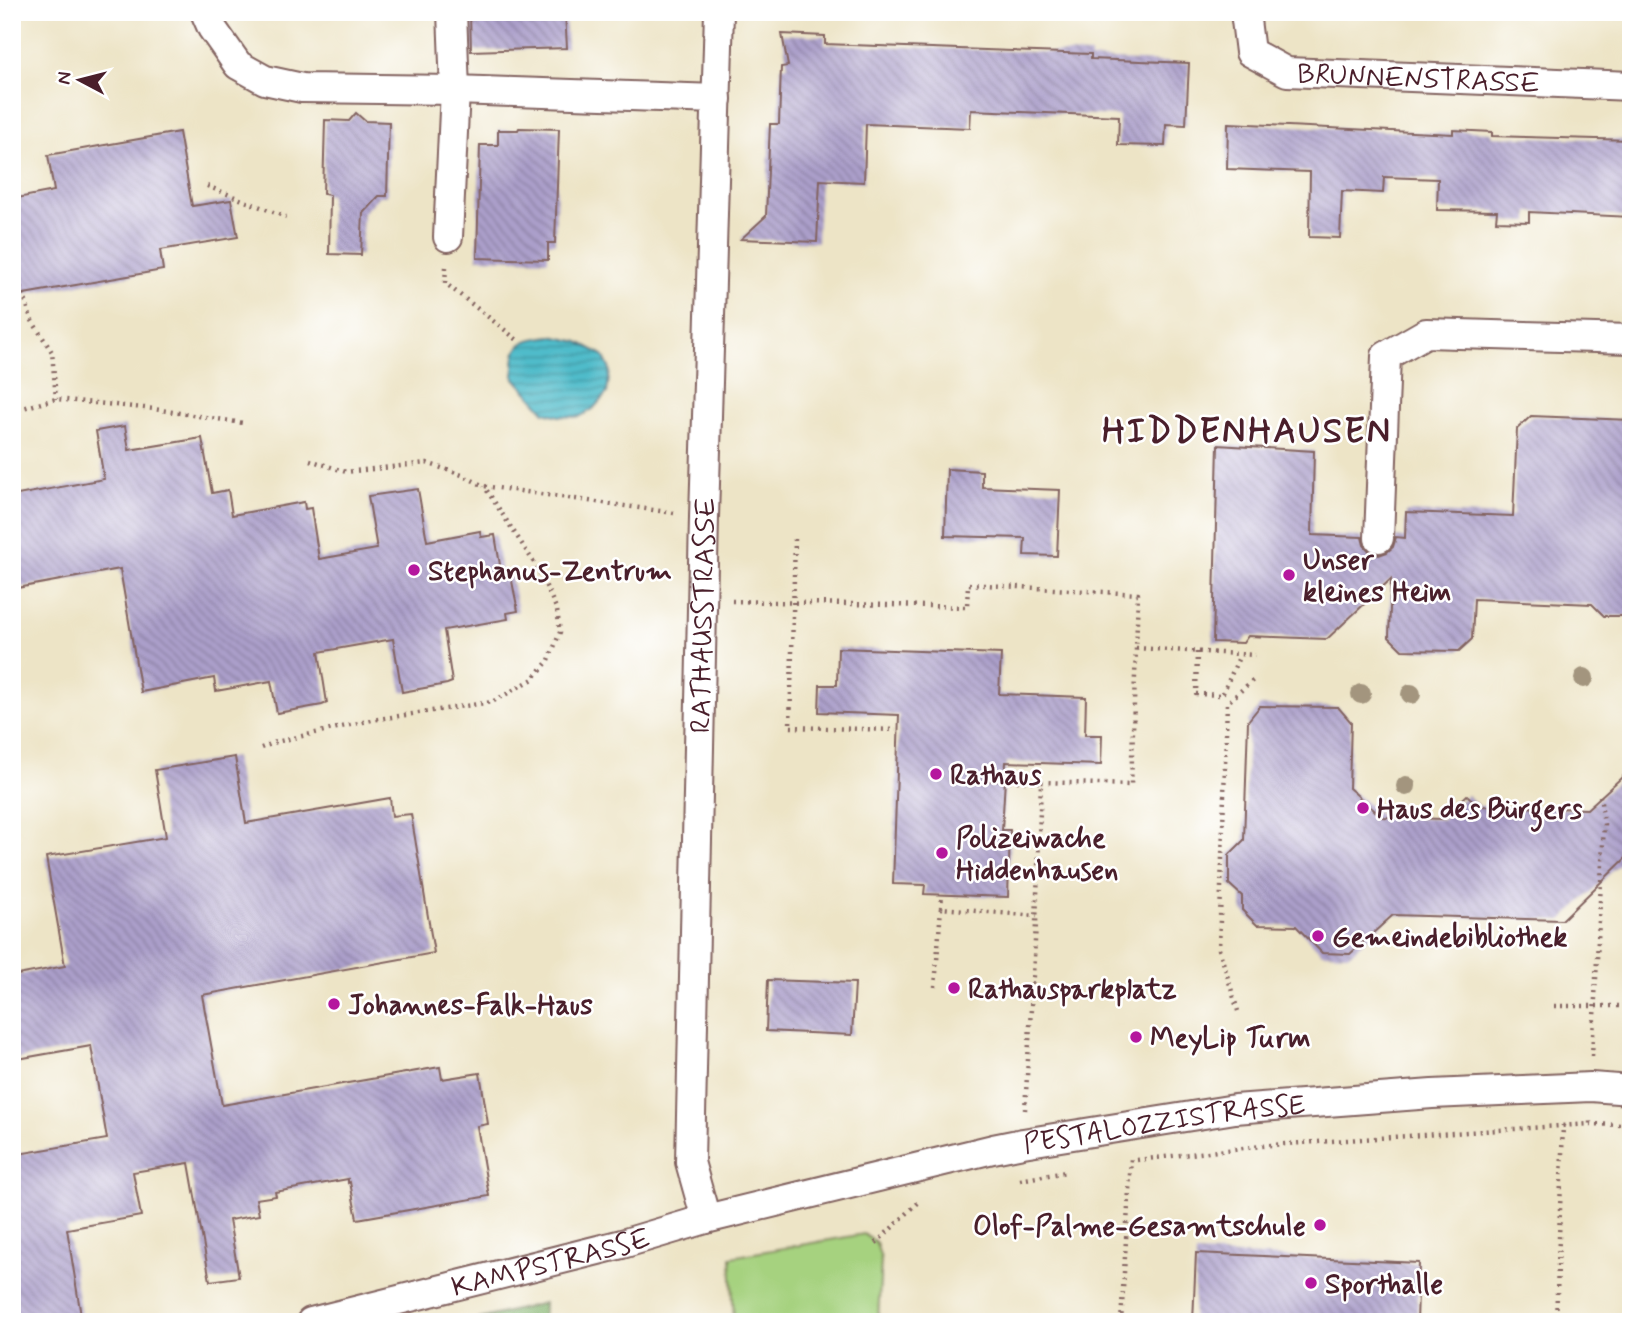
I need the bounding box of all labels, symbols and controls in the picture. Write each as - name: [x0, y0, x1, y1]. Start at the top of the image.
- north arrow: [46, 46, 116, 116]
- street label: BRUNNENSTRASSE: [1296, 56, 1540, 103]
- text: N: [51, 70, 78, 86]
- district label: HIDDENHAUSEN: [1102, 409, 1392, 455]
- street label: RATHAUSSTRASSE: [683, 497, 726, 734]
- place label: Unser kleines Heim: [1303, 543, 1451, 612]
- place label: Stephanus-Zentrum: [428, 554, 672, 591]
- marker: Stephanus-Zentrum: [406, 562, 422, 578]
- marker: Unser kleines Heim: [1281, 567, 1297, 583]
- place label: Rathaus: [950, 758, 1042, 795]
- marker: Rathaus: [928, 766, 944, 782]
- place label: Haus des Bürgers: [1377, 792, 1583, 832]
- marker: Haus des Bürgers: [1355, 800, 1371, 816]
- place label: Polizeiwache Hiddenhausen: [956, 821, 1118, 890]
- marker: Polizeiwache Hiddenhausen: [934, 845, 950, 861]
- place label: Gemeindebibliothek: [1332, 920, 1567, 957]
- marker: Gemeindebibliothek: [1310, 928, 1326, 944]
- place label: Rathausparkplatz: [968, 972, 1177, 1009]
- marker: Rathausparkplatz: [946, 980, 962, 996]
- place label: Johannes-Falk-Haus: [348, 988, 593, 1025]
- marker: Johannes-Falk-Haus: [326, 996, 342, 1012]
- place label: MeyLip Turm: [1150, 1021, 1311, 1058]
- marker: MeyLip Turm: [1128, 1029, 1144, 1045]
- street label: PESTALOZZISTRASSE: [1021, 1088, 1307, 1164]
- place label: Olof-Palme-Gesamtschule: [973, 1209, 1306, 1246]
- marker: Olof-Palme-Gesamtschule: [1312, 1217, 1328, 1233]
- street label: KAMPSTRASSE: [448, 1221, 655, 1307]
- place label: Sporthalle: [1325, 1267, 1443, 1304]
- marker: Sporthalle: [1303, 1275, 1319, 1291]

